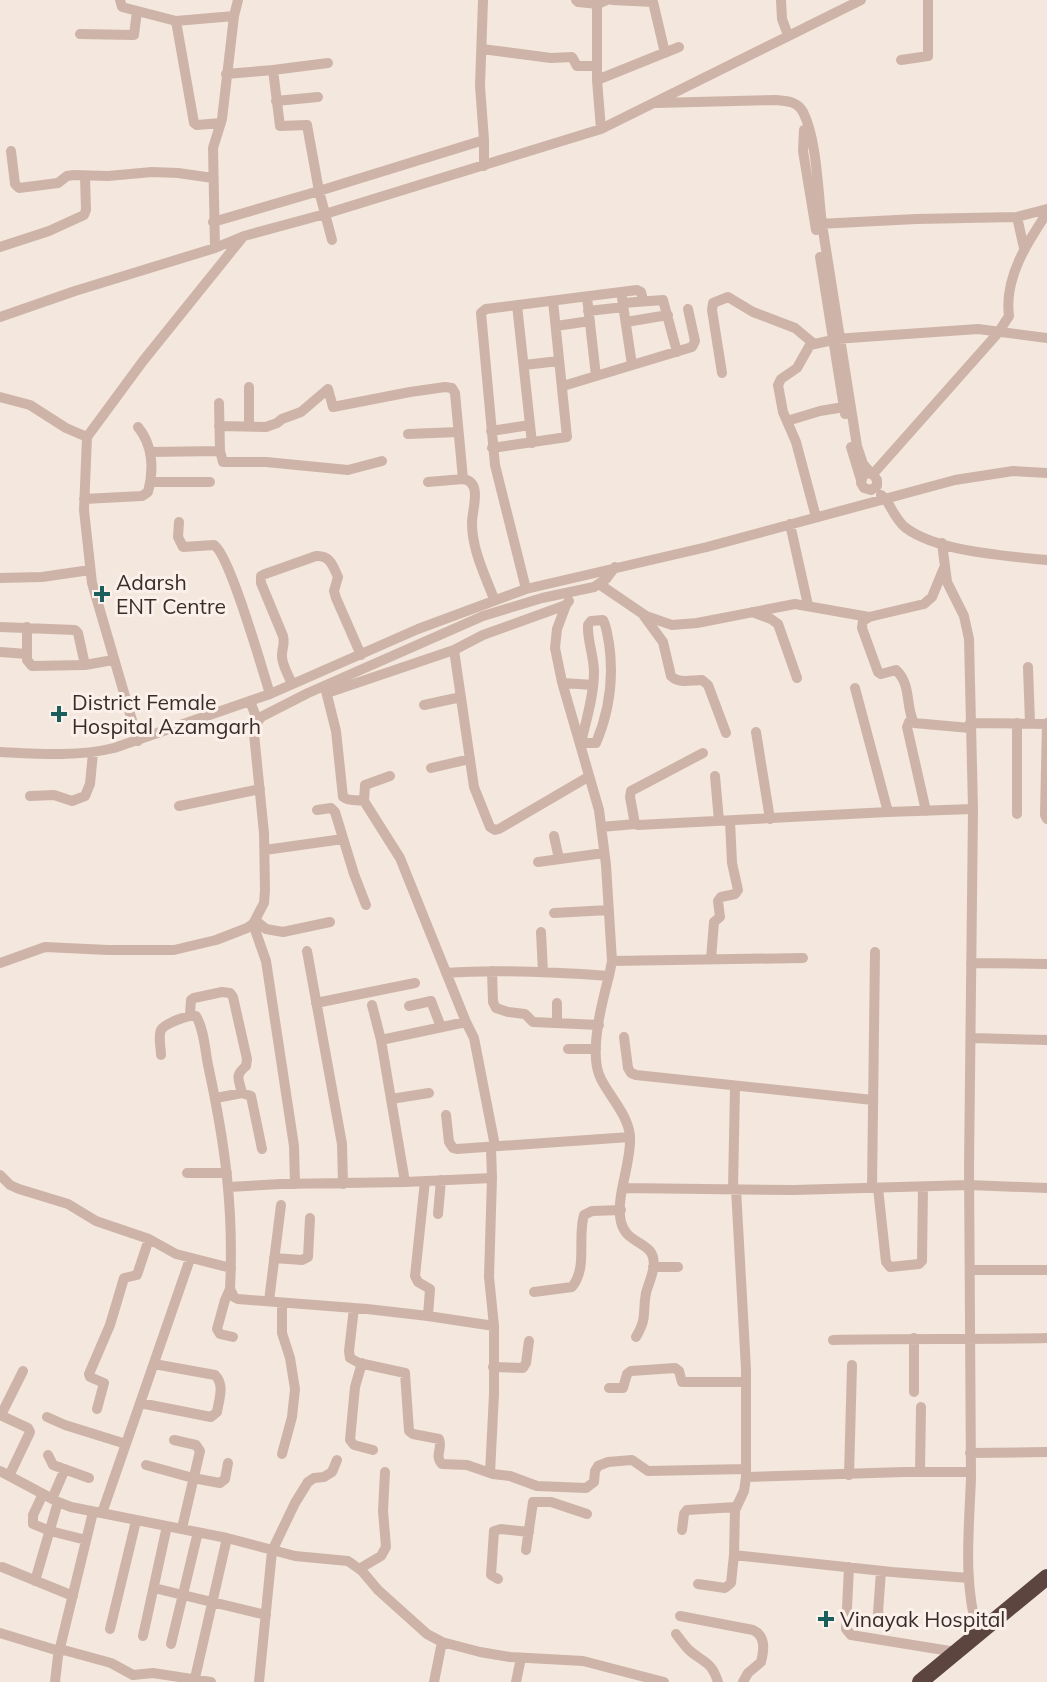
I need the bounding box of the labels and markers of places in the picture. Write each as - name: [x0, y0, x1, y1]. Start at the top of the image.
- place label: Adarsh ENT Centre: [116, 569, 226, 619]
- marker: Adarsh ENT Centre: [93, 585, 111, 603]
- place label: District Female Hospital Azamgarh: [72, 689, 261, 739]
- marker: District Female Hospital Azamgarh: [50, 705, 68, 723]
- place label: Vinayak Hospital: [840, 1606, 1005, 1632]
- marker: Vinayak Hospital: [817, 1610, 835, 1628]

